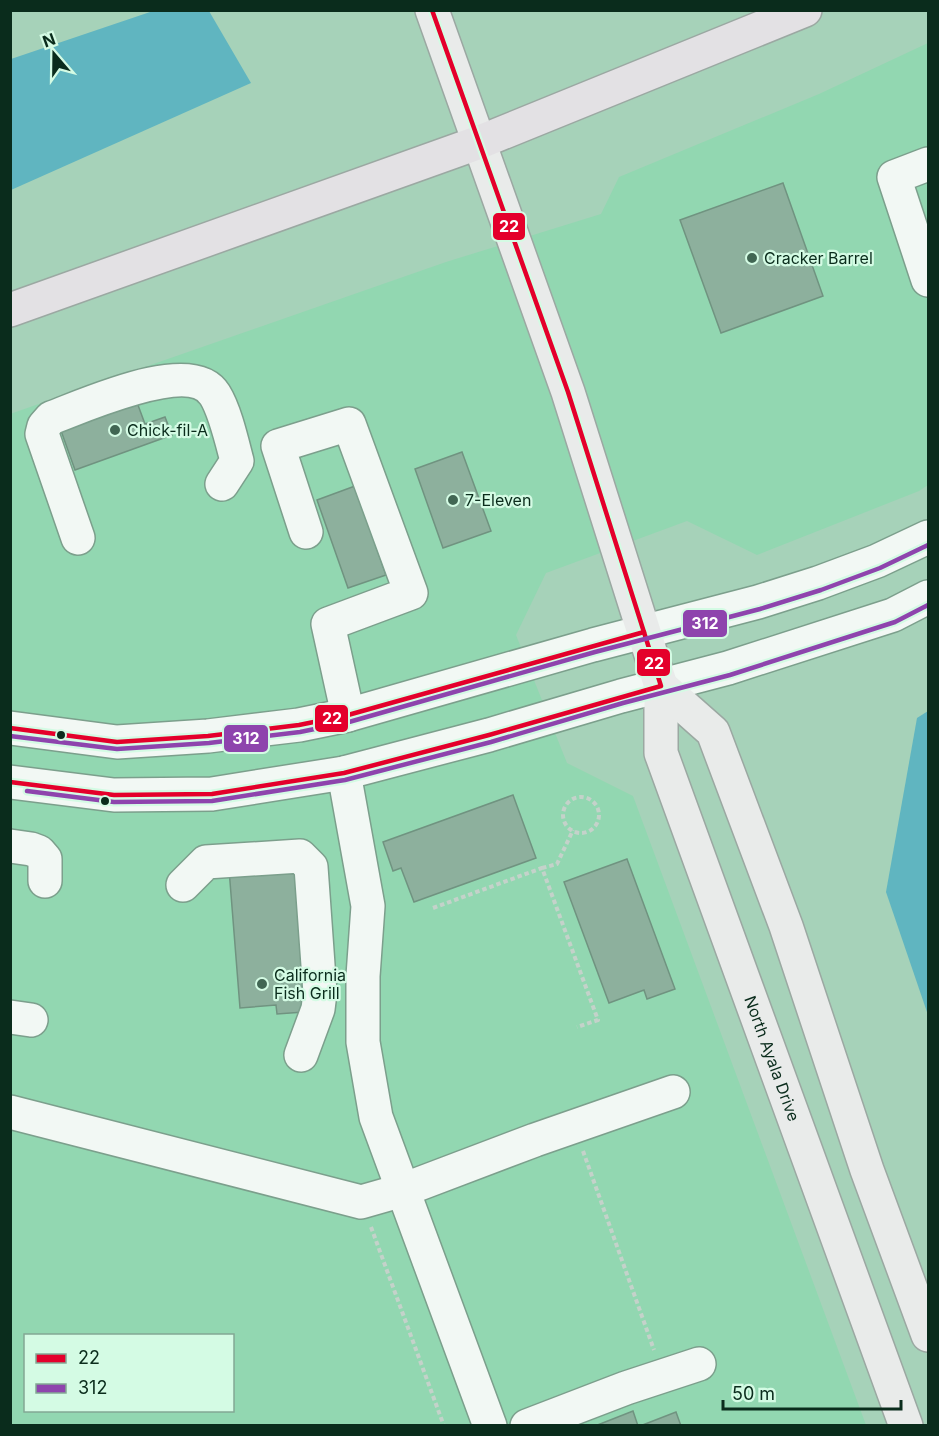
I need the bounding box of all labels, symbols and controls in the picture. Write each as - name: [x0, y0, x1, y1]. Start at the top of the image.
- north arrow: [24, 24, 84, 84]
- text: N: [40, 28, 58, 51]
- line badge: 22: [492, 212, 526, 241]
- text: 22: [499, 216, 519, 236]
- place label: Cracker Barrel: [764, 248, 873, 268]
- marker: Cracker Barrel: [745, 251, 759, 265]
- place label: Chick-fil-A: [127, 420, 208, 440]
- marker: Chick-fil-A: [108, 423, 122, 437]
- place label: 7-Eleven: [465, 490, 531, 510]
- marker: 7-Eleven: [446, 493, 460, 507]
- line badge: 312: [682, 609, 728, 638]
- text: 312: [691, 613, 719, 633]
- line badge: 22: [636, 648, 671, 677]
- text: 22: [644, 653, 664, 673]
- line badge: 22: [314, 704, 349, 733]
- text: 22: [322, 708, 342, 728]
- line badge: 312: [223, 724, 269, 753]
- text: 312: [232, 728, 260, 748]
- unlabelled marker: [55, 729, 67, 741]
- unlabelled marker: [99, 795, 111, 807]
- place label: California Fish Grill: [274, 965, 346, 1003]
- marker: California Fish Grill: [255, 977, 269, 991]
- street label: North Ayala Drive: [740, 993, 804, 1124]
- legend: [24, 1334, 234, 1412]
- text: 22: [78, 1347, 100, 1368]
- scale bar: [723, 1373, 902, 1411]
- text: 312: [78, 1377, 107, 1398]
- text: 50 m: [732, 1383, 775, 1404]

